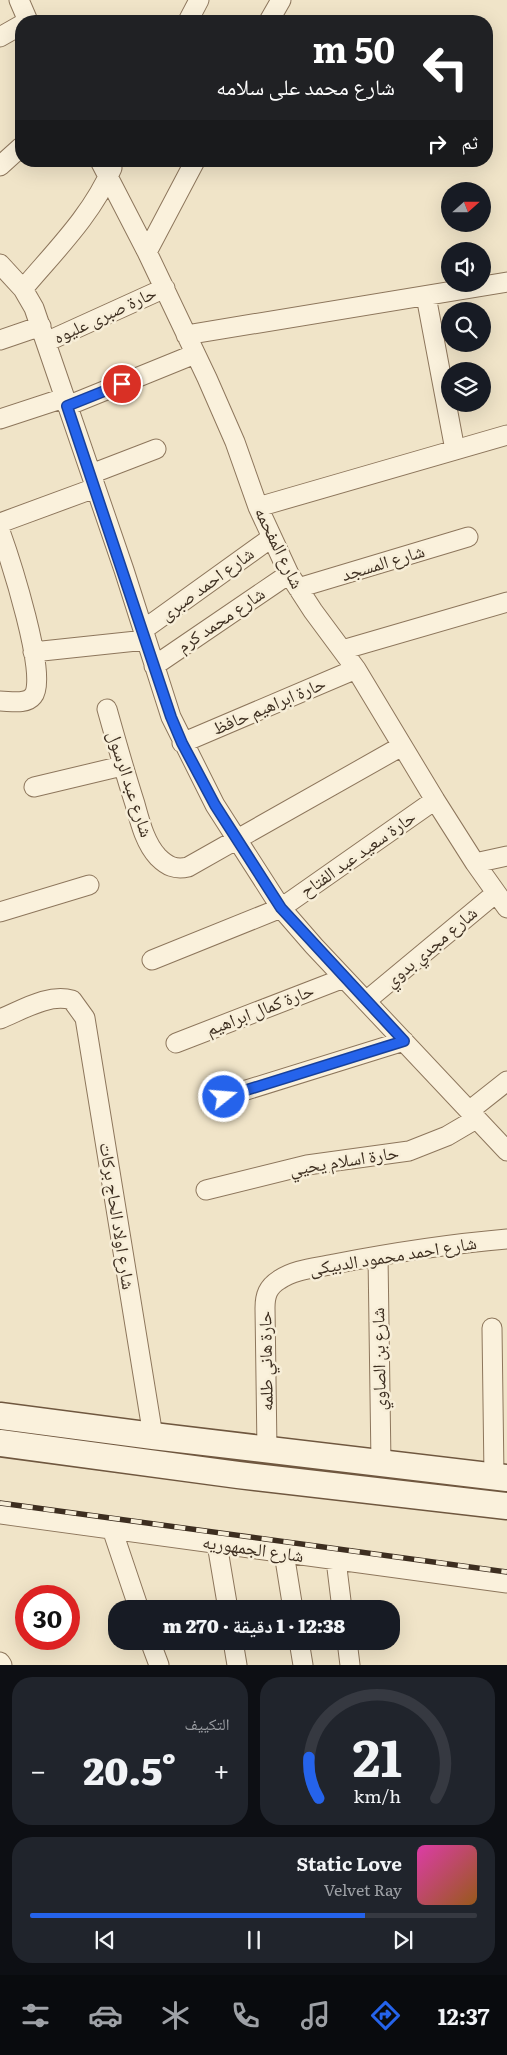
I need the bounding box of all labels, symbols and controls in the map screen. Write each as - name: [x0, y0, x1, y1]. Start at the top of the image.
- text: 50 m: [312, 22, 395, 74]
- icon: left: [413, 35, 478, 100]
- text: شارع محمد على سلامه: [216, 69, 395, 102]
- text: ثم: [461, 127, 478, 155]
- icon: right: [423, 130, 451, 158]
- north arrow: [441, 182, 491, 232]
- map controls: [441, 182, 491, 412]
- button: sound: [441, 242, 491, 292]
- street label: حارة صبرى عليوه: [48, 278, 160, 349]
- button: search: [441, 302, 491, 352]
- button: layers: [441, 362, 491, 412]
- pin: [101, 363, 143, 405]
- icon: arrive: [108, 370, 136, 398]
- street label: شارع المفحمه: [249, 502, 312, 593]
- street label: شارع المسجد: [338, 536, 428, 587]
- street label: شارع احمد صبرى: [153, 539, 259, 626]
- street label: شارع محمد كرم: [171, 579, 270, 658]
- street label: حارة ابراهيم حافظ: [207, 669, 329, 741]
- street label: شارع عبد الرسول: [101, 727, 161, 840]
- street label: حارة سعيد عبد الفتاح: [294, 803, 421, 903]
- street label: شارع مجدي بدوي: [378, 899, 484, 995]
- street label: حارة كمال ابراهيم: [202, 976, 317, 1042]
- position arrow: [197, 1070, 249, 1122]
- street label: حارة اسلام يحيي: [287, 1138, 401, 1184]
- street label: شارع اولاد الحاج بركات: [94, 1140, 143, 1291]
- street label: شارع احمد محمود الدبيكى: [307, 1228, 478, 1281]
- street label: شارع بن الصاوي: [363, 1307, 394, 1411]
- street label: حارة هاني طلمه: [250, 1311, 281, 1411]
- street label: شارع الجمهوريه: [201, 1527, 306, 1568]
- speed limit sign: 30: [15, 1585, 80, 1650]
- text: 12:38 · 1 دقيقة · 270 m: [163, 1611, 345, 1639]
- text: التكييف: [185, 1711, 230, 1735]
- text: 21: [353, 1716, 402, 1793]
- text: 20.5°: [83, 1740, 176, 1797]
- text: −: [30, 1748, 46, 1790]
- text: +: [213, 1748, 229, 1790]
- text: km/h: [353, 1782, 401, 1809]
- text: Static Love: [297, 1849, 402, 1877]
- text: Velvet Ray: [324, 1877, 402, 1901]
- icon: previous: [91, 1926, 119, 1954]
- icon: pause: [240, 1926, 268, 1954]
- icon: next: [389, 1926, 417, 1954]
- icon: filters: [18, 1998, 53, 2033]
- icon: car: [88, 1998, 123, 2033]
- icon: climate: [158, 1998, 193, 2033]
- icon: phone: [228, 1998, 263, 2033]
- icon: music: [298, 1998, 333, 2033]
- icon: directions: [368, 1998, 403, 2033]
- text: 12:37: [438, 1999, 489, 2032]

